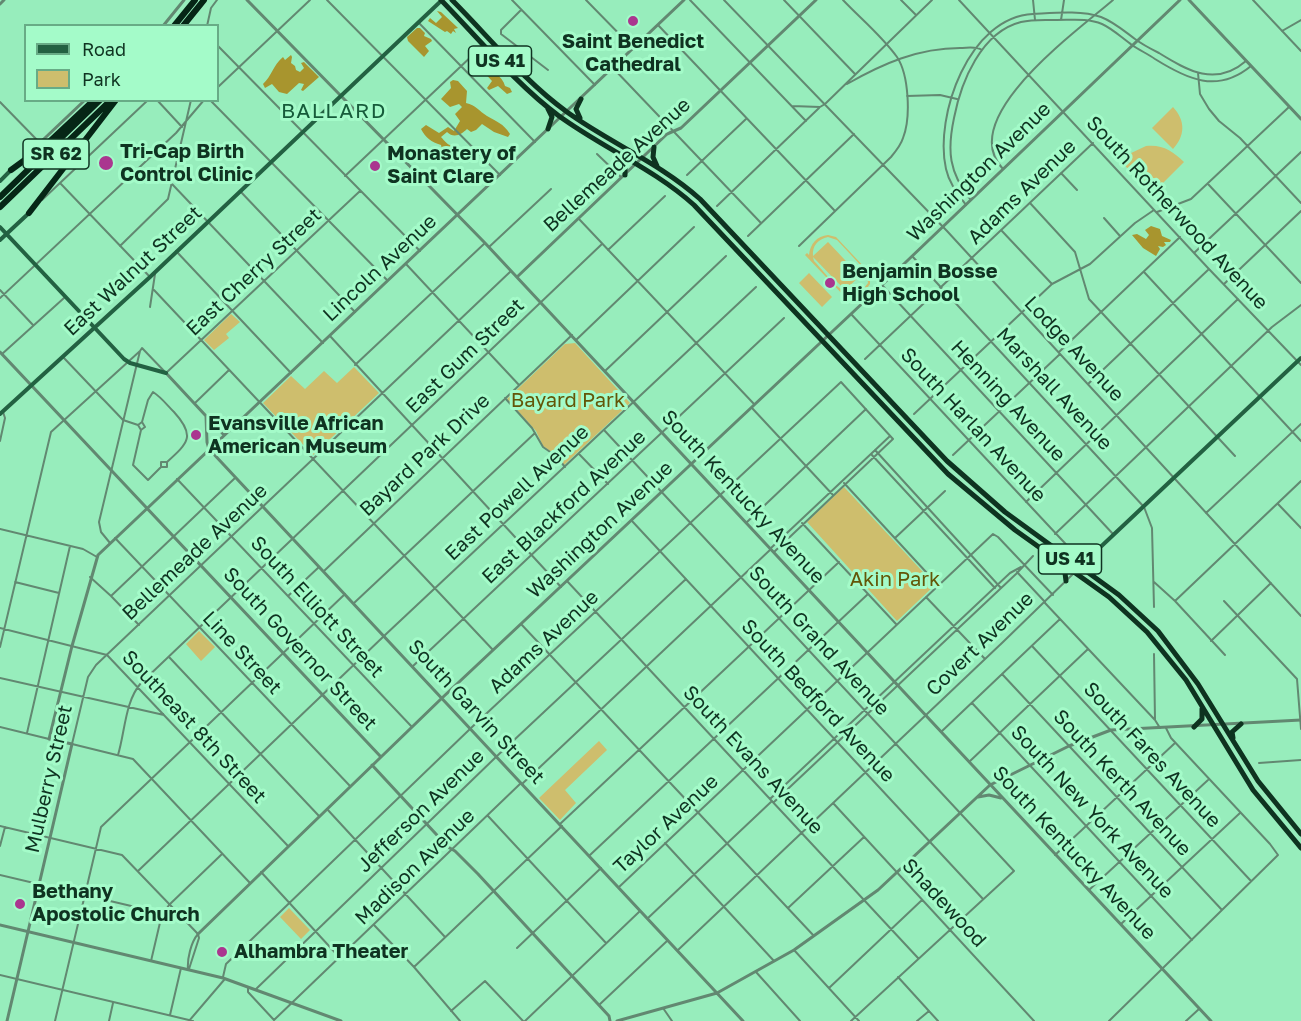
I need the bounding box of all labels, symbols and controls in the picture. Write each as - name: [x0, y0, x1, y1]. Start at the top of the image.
- marker: Saint Benedict Cathedral: [626, 14, 640, 28]
- legend: [24, 24, 219, 102]
- place label: Saint Benedict Cathedral: [562, 30, 704, 77]
- text: Road: [82, 38, 126, 60]
- road number: US 41: [468, 46, 532, 76]
- text: Park: [82, 68, 121, 90]
- street label: Bellemeade Avenue: [539, 93, 695, 237]
- street label: Washington Avenue: [902, 97, 1056, 247]
- district label: BALLARD: [281, 98, 387, 124]
- street label: South Rotherwood Avenue: [1081, 111, 1273, 315]
- street label: Adams Avenue: [963, 134, 1081, 250]
- road number: SR 62: [23, 139, 89, 169]
- place label: Tri-Cap Birth Control Clinic: [120, 140, 253, 187]
- place label: Monastery of Saint Clare: [387, 142, 516, 189]
- marker: Tri-Cap Birth Control Clinic: [97, 154, 115, 172]
- marker: Monastery of Saint Clare: [368, 159, 382, 173]
- street label: East Walnut Street: [59, 201, 207, 341]
- street label: East Cherry Street: [181, 203, 327, 341]
- street label: Lincoln Avenue: [318, 209, 442, 327]
- place label: Benjamin Bosse High School: [842, 260, 997, 307]
- marker: Benjamin Bosse High School: [823, 276, 837, 290]
- street label: Lodge Avenue: [1019, 291, 1129, 407]
- street label: East Gum Street: [401, 294, 529, 418]
- street label: Marshall Avenue: [991, 323, 1117, 455]
- street label: Henning Avenue: [946, 335, 1070, 467]
- street label: South Harlan Avenue: [895, 343, 1051, 507]
- street label: Bayard Park Drive: [355, 389, 495, 521]
- park label: Bayard Park: [511, 389, 625, 413]
- street label: South Kentucky Avenue: [656, 405, 830, 589]
- place label: Evansville African American Museum: [208, 412, 387, 459]
- street label: East Powell Avenue: [440, 420, 594, 566]
- street label: East Blackford Avenue: [477, 425, 651, 589]
- marker: Evansville African American Museum: [189, 428, 203, 442]
- street label: Washington Avenue: [522, 456, 678, 604]
- street label: Bellemeade Avenue: [118, 479, 272, 625]
- street label: South Elliott Street: [245, 531, 389, 683]
- road number: US 41: [1038, 544, 1102, 574]
- street label: South Grand Avenue: [744, 561, 894, 721]
- street label: South Governor Street: [218, 562, 382, 736]
- park label: Akin Park: [850, 568, 940, 592]
- street label: Adams Avenue: [484, 585, 604, 699]
- street label: Covert Avenue: [922, 587, 1038, 701]
- street label: Line Street: [197, 606, 287, 700]
- street label: South Bedford Avenue: [736, 615, 900, 787]
- street label: South Garvin Street: [403, 635, 549, 789]
- street label: Southeast 8th Street: [117, 646, 271, 808]
- street label: South Fares Avenue: [1078, 677, 1226, 833]
- street label: South Evans Avenue: [678, 681, 828, 839]
- street label: Mulberry Street: [20, 703, 78, 855]
- street label: South Kerth Avenue: [1048, 705, 1196, 861]
- street label: South New York Avenue: [1006, 720, 1178, 904]
- street label: Jefferson Avenue: [353, 744, 489, 878]
- street label: South Kentucky Avenue: [987, 761, 1161, 945]
- street label: Taylor Avenue: [609, 769, 723, 879]
- street label: Madison Avenue: [350, 804, 480, 930]
- street label: Shadewood: [897, 854, 991, 952]
- place label: Bethany Apostolic Church: [32, 880, 200, 927]
- marker: Bethany Apostolic Church: [13, 897, 27, 911]
- place label: Alhambra Theater: [234, 940, 408, 964]
- marker: Alhambra Theater: [215, 945, 229, 959]

